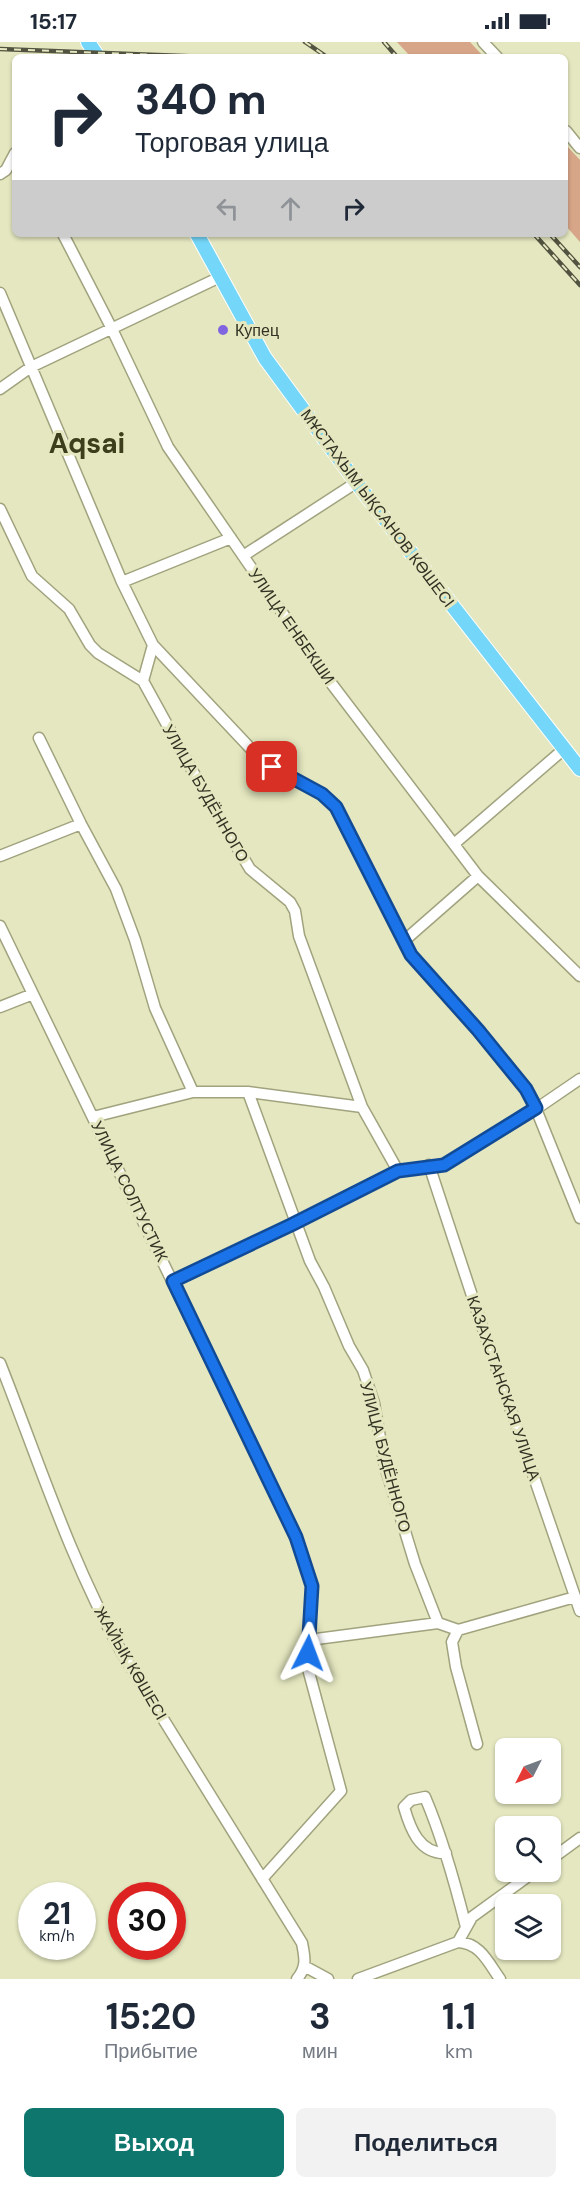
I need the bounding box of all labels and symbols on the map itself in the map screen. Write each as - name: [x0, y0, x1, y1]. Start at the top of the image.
- place label: Купец: [235, 320, 279, 341]
- marker: Купец: [216, 323, 230, 337]
- street label: МҰСТАХЫМ ЫҚСАНОВ КӨШЕСІ: [296, 405, 459, 612]
- district label: Aqsai: [49, 425, 125, 462]
- street label: УЛИЦА ЕНБЕКШИ: [244, 564, 340, 689]
- street label: УЛИЦА БУДЁННОГО: [158, 721, 253, 866]
- pin: [246, 741, 297, 792]
- street label: УЛИЦА СОЛТУСТИК: [86, 1117, 173, 1266]
- street label: КАЗАХСТАНСКАЯ УЛИЦА: [462, 1293, 545, 1484]
- street label: УЛИЦА БУДЁННОГО: [355, 1379, 416, 1535]
- street label: ЖАЙЫҚ КӨШЕСІ: [90, 1603, 172, 1724]
- position arrow: [276, 1621, 340, 1685]
- north arrow: [495, 1738, 561, 1804]
- speed limit sign: 30: [108, 1882, 186, 1960]

